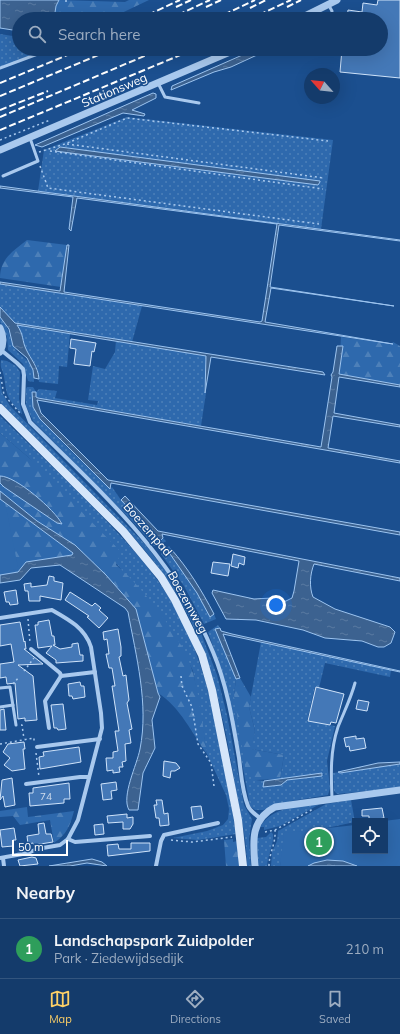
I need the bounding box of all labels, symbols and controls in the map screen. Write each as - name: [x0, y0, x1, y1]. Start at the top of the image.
- search box: [12, 12, 388, 56]
- icon: search: [26, 23, 48, 45]
- text: Search here: [58, 25, 140, 44]
- north arrow: [304, 68, 340, 104]
- street label: Stationsweg: [79, 69, 149, 111]
- street label: Boezempad: [121, 499, 175, 559]
- street label: Boezemweg: [165, 568, 211, 636]
- your location: [266, 595, 286, 615]
- house number: 74: [40, 790, 52, 803]
- map controls: [352, 818, 388, 854]
- button: locate: [352, 818, 388, 854]
- pin: 1: [306, 827, 332, 857]
- scale bar: [12, 838, 68, 857]
- text: 50 m: [18, 840, 44, 854]
- text: Nearby: [16, 882, 75, 903]
- text: Landschapspark Zuidpolder: [54, 931, 254, 950]
- text: 1: [25, 941, 33, 957]
- text: 210 m: [346, 941, 384, 957]
- text: Park · Ziedewijdsedijk: [54, 950, 183, 966]
- tab: Map: [49, 988, 72, 1026]
- tab: Directions: [170, 988, 221, 1026]
- tab: Saved: [319, 988, 351, 1026]

